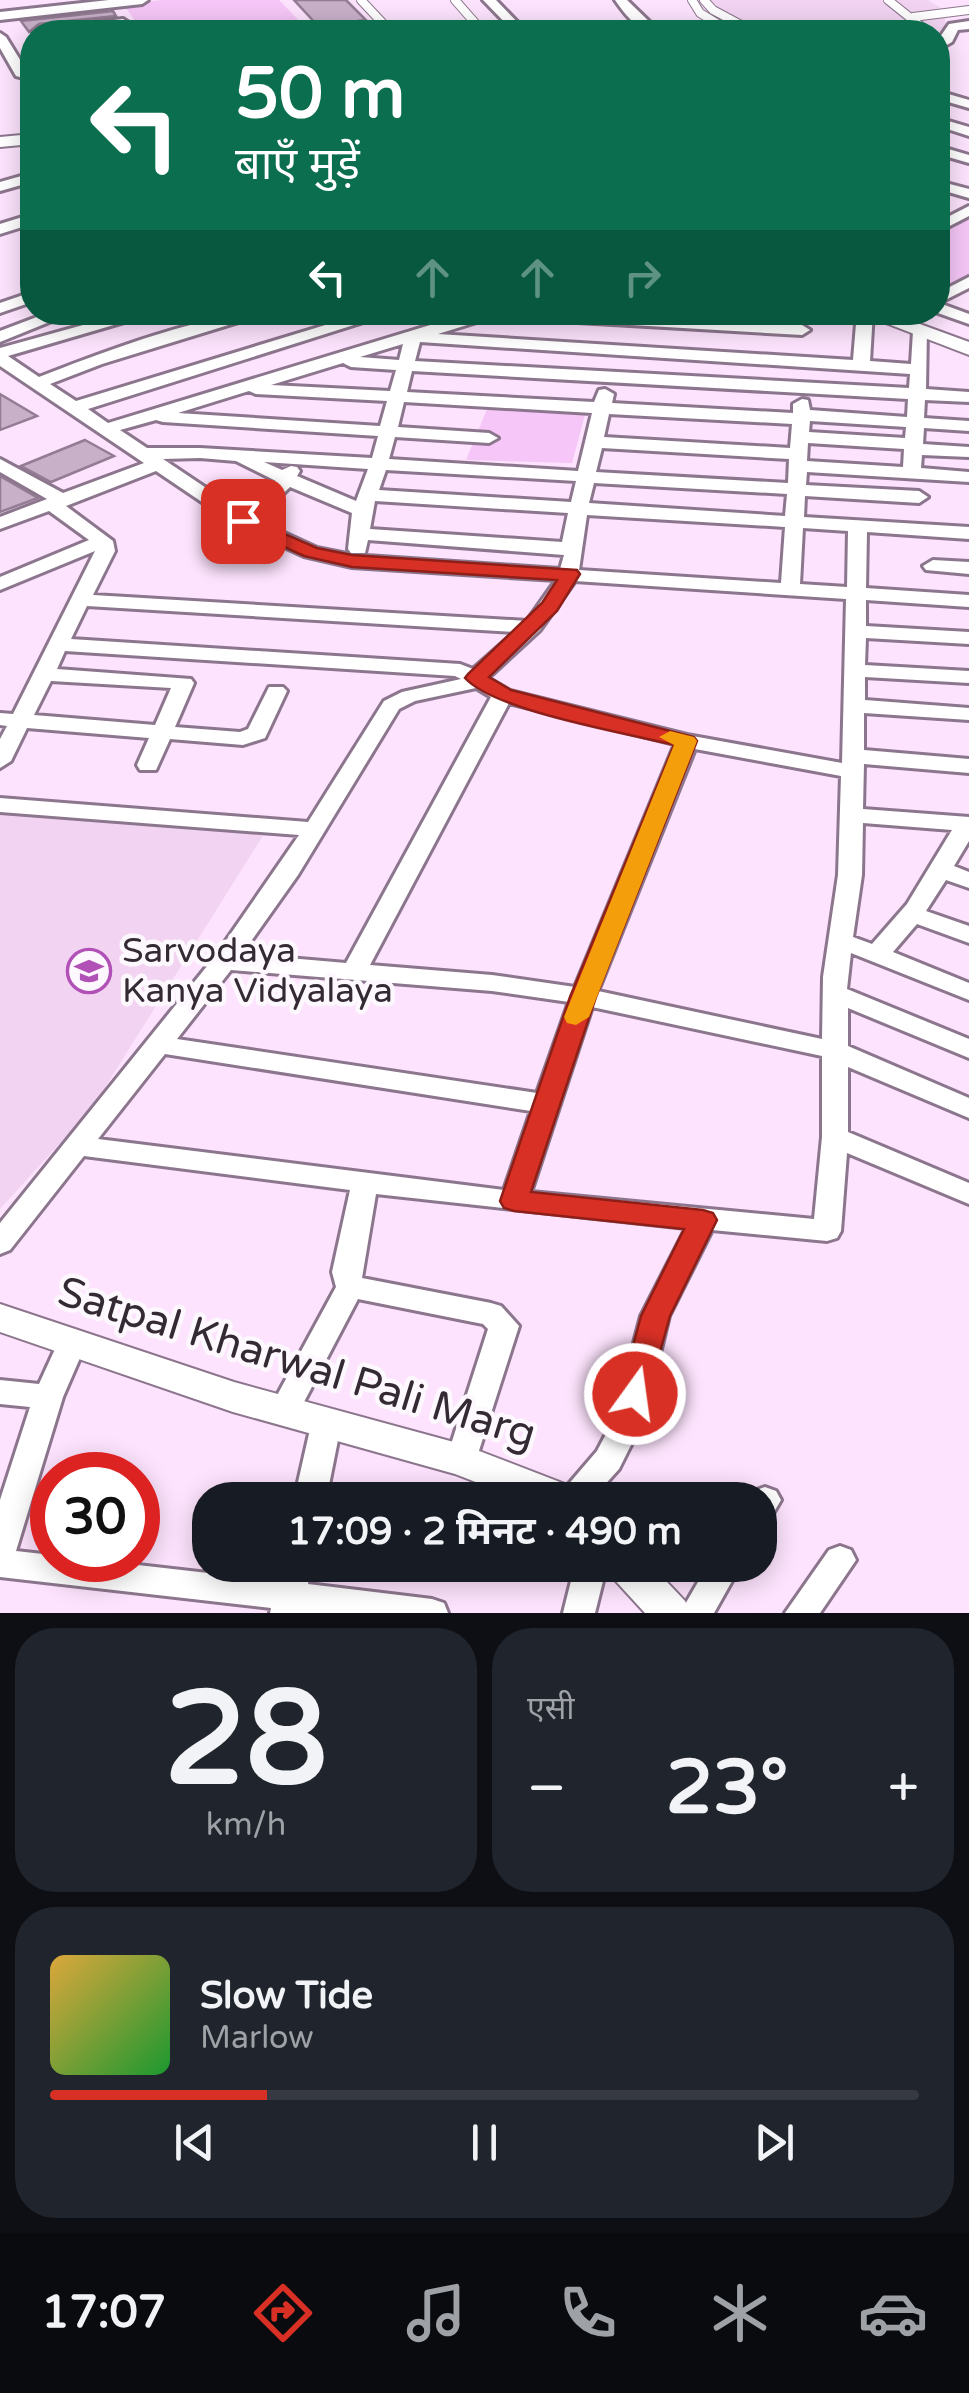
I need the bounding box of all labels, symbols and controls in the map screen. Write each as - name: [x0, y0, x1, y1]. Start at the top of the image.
- text: 50 m: [235, 53, 405, 137]
- icon: left: [70, 60, 200, 190]
- text: बाएँ मुड़ें: [235, 138, 360, 192]
- icon: left: [300, 250, 355, 305]
- icon: ahead: [405, 250, 460, 305]
- icon: ahead: [510, 250, 565, 305]
- icon: right: [615, 250, 670, 305]
- pin: [201, 479, 286, 564]
- icon: arrive: [216, 494, 271, 549]
- place label: Sarvodaya Kanya Vidyalaya: [122, 930, 393, 1012]
- school or university icon: Sarvodaya Kanya Vidyalaya: [66, 948, 112, 994]
- street label: Satpal Kharwal Pali Marg: [52, 1266, 542, 1460]
- position arrow: [583, 1342, 687, 1446]
- speed limit sign: 30: [30, 1452, 160, 1582]
- text: 17:09 · 2 मिनट · 490 m: [287, 1509, 682, 1555]
- text: 28: [164, 1663, 328, 1819]
- text: एसी: [527, 1690, 575, 1728]
- text: 23°: [666, 1743, 788, 1833]
- text: −: [527, 1756, 566, 1822]
- text: +: [888, 1756, 919, 1822]
- text: km/h: [206, 1806, 286, 1844]
- text: Slow Tide: [200, 1973, 373, 2019]
- text: Marlow: [200, 2019, 314, 2057]
- icon: previous: [167, 2115, 222, 2170]
- icon: pause: [457, 2115, 512, 2170]
- icon: next: [747, 2115, 802, 2170]
- icon: directions: [248, 2278, 318, 2348]
- icon: music: [401, 2278, 471, 2348]
- icon: phone: [553, 2278, 623, 2348]
- icon: climate: [705, 2278, 775, 2348]
- icon: car: [858, 2278, 928, 2348]
- text: 17:07: [41, 2286, 166, 2340]

